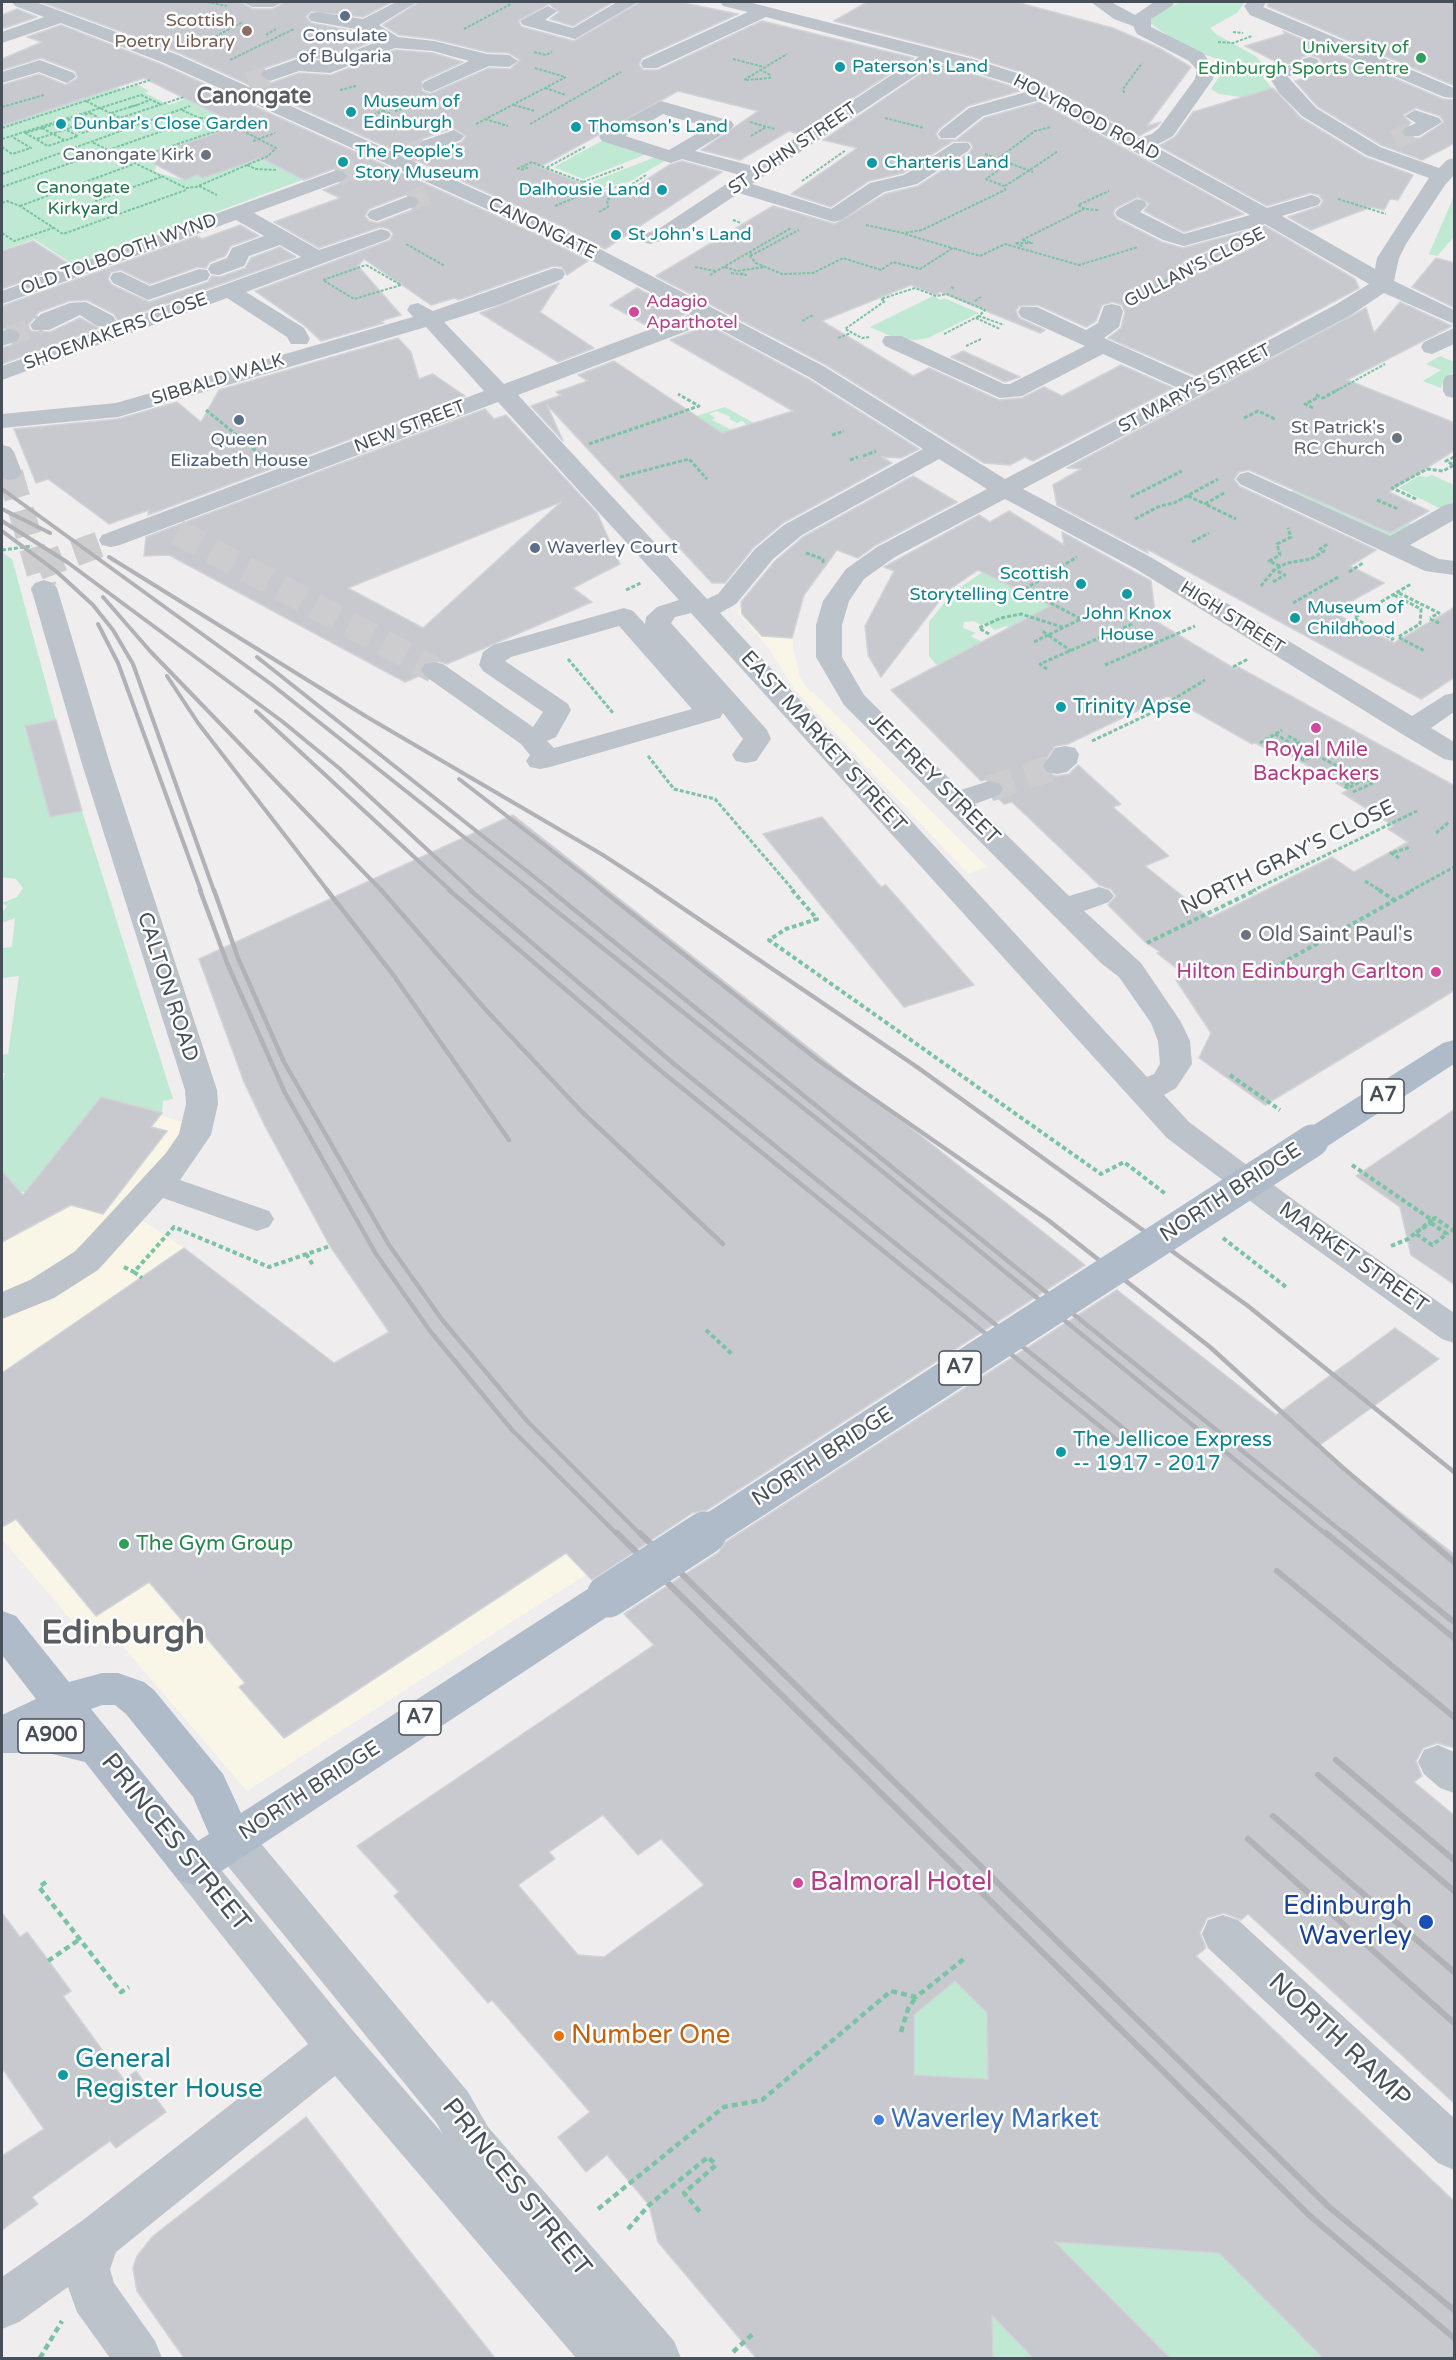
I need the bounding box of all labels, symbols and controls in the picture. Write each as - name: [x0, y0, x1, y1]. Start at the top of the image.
- marker: Consulate of Bulgaria: [338, 9, 352, 23]
- place label: Scottish Poetry Library: [114, 10, 235, 52]
- marker: Scottish Poetry Library: [240, 24, 254, 38]
- place label: Consulate of Bulgaria: [298, 25, 392, 68]
- place label: University of Edinburgh Sports Centre: [1198, 37, 1409, 80]
- marker: University of Edinburgh Sports Centre: [1414, 51, 1428, 65]
- place label: Paterson's Land: [852, 56, 988, 78]
- marker: Paterson's Land: [833, 60, 847, 74]
- street label: HOLYROOD ROAD: [1009, 70, 1163, 166]
- district label: Canongate: [197, 84, 311, 110]
- place label: Museum of Edinburgh: [363, 91, 460, 134]
- street label: ST JOHN STREET: [725, 98, 861, 200]
- marker: Museum of Edinburgh: [344, 105, 358, 119]
- place label: Dunbar's Close Garden: [73, 113, 268, 135]
- place label: Thomson's Land: [588, 116, 728, 138]
- marker: Dunbar's Close Garden: [54, 117, 68, 131]
- marker: Thomson's Land: [569, 120, 583, 134]
- place label: The People's Story Museum: [355, 141, 479, 184]
- place label: Canongate Kirk: [62, 144, 194, 166]
- marker: Canongate Kirk: [199, 148, 213, 162]
- place label: Charteris Land: [884, 152, 1009, 174]
- marker: The People's Story Museum: [336, 155, 350, 169]
- marker: Charteris Land: [865, 156, 879, 170]
- park label: Canongate Kirkyard: [36, 177, 130, 219]
- place label: Dalhousie Land: [518, 179, 650, 201]
- marker: Dalhousie Land: [655, 183, 669, 197]
- street label: CANONGATE: [484, 193, 600, 265]
- street label: OLD TOLBOOTH WYND: [18, 209, 220, 301]
- street label: GULLAN'S CLOSE: [1121, 223, 1269, 313]
- place label: St John's Land: [628, 224, 752, 246]
- marker: St John's Land: [609, 228, 623, 242]
- street label: SHOEMAKERS CLOSE: [21, 289, 211, 375]
- place label: Adagio Aparthotel: [646, 291, 738, 334]
- marker: Adagio Aparthotel: [627, 305, 641, 319]
- street label: ST MARY'S STREET: [1115, 340, 1275, 438]
- street label: SIBBALD WALK: [149, 350, 287, 410]
- street label: NEW STREET: [352, 396, 468, 458]
- marker: Queen Elizabeth House: [232, 413, 246, 427]
- place label: St Patrick's RC Church: [1291, 417, 1385, 460]
- place label: Queen Elizabeth House: [170, 429, 308, 472]
- marker: St Patrick's RC Church: [1390, 431, 1404, 445]
- place label: Waverley Court: [547, 537, 678, 559]
- marker: Waverley Court: [528, 541, 542, 555]
- place label: Scottish Storytelling Centre: [909, 563, 1069, 606]
- marker: Scottish Storytelling Centre: [1074, 577, 1088, 591]
- street label: HIGH STREET: [1176, 577, 1288, 659]
- marker: John Knox House: [1120, 587, 1134, 601]
- place label: Museum of Childhood: [1307, 597, 1404, 640]
- place label: John Knox House: [1082, 603, 1172, 646]
- marker: Museum of Childhood: [1288, 611, 1302, 625]
- street label: EAST MARKET STREET: [735, 646, 911, 838]
- place label: Trinity Apse: [1073, 694, 1191, 720]
- marker: Trinity Apse: [1054, 700, 1068, 714]
- street label: JEFFREY STREET: [863, 708, 1005, 850]
- marker: Royal Mile Backpackers: [1309, 721, 1323, 735]
- place label: Royal Mile Backpackers: [1253, 737, 1379, 787]
- street label: NORTH GRAY'S CLOSE: [1177, 795, 1399, 921]
- street label: CALTON ROAD: [131, 909, 203, 1065]
- place label: Old Saint Paul's: [1258, 922, 1413, 948]
- marker: Old Saint Paul's: [1239, 928, 1253, 942]
- place label: Hilton Edinburgh Carlton: [1176, 959, 1424, 985]
- marker: Hilton Edinburgh Carlton: [1429, 965, 1443, 979]
- road number: A7: [1362, 1079, 1404, 1113]
- street label: NORTH BRIDGE: [1156, 1138, 1306, 1248]
- street label: MARKET STREET: [1274, 1197, 1432, 1319]
- road number: A7: [939, 1351, 981, 1385]
- street label: NORTH BRIDGE: [748, 1402, 898, 1512]
- place label: The Jellicoe Express -- 1917 - 2017: [1073, 1427, 1272, 1477]
- marker: The Jellicoe Express -- 1917 - 2017: [1054, 1445, 1068, 1459]
- place label: The Gym Group: [136, 1531, 293, 1557]
- marker: The Gym Group: [117, 1537, 131, 1551]
- district label: Edinburgh: [41, 1614, 205, 1654]
- road number: A7: [399, 1701, 441, 1735]
- road number: A900: [18, 1719, 84, 1753]
- street label: NORTH BRIDGE: [235, 1736, 385, 1846]
- street label: PRINCES STREET: [94, 1748, 256, 1938]
- place label: Balmoral Hotel: [810, 1867, 992, 1899]
- marker: Balmoral Hotel: [791, 1876, 805, 1890]
- place label: Edinburgh Waverley: [1283, 1891, 1412, 1952]
- marker: Edinburgh Waverley: [1417, 1913, 1435, 1931]
- street label: NORTH RAMP: [1261, 1967, 1417, 2115]
- place label: Number One: [571, 2020, 731, 2052]
- marker: Number One: [552, 2029, 566, 2043]
- place label: General Register House: [75, 2044, 263, 2106]
- marker: General Register House: [56, 2068, 70, 2082]
- street label: PRINCES STREET: [435, 2093, 597, 2283]
- place label: Waverley Market: [891, 2104, 1099, 2136]
- marker: Waverley Market: [872, 2113, 886, 2127]

